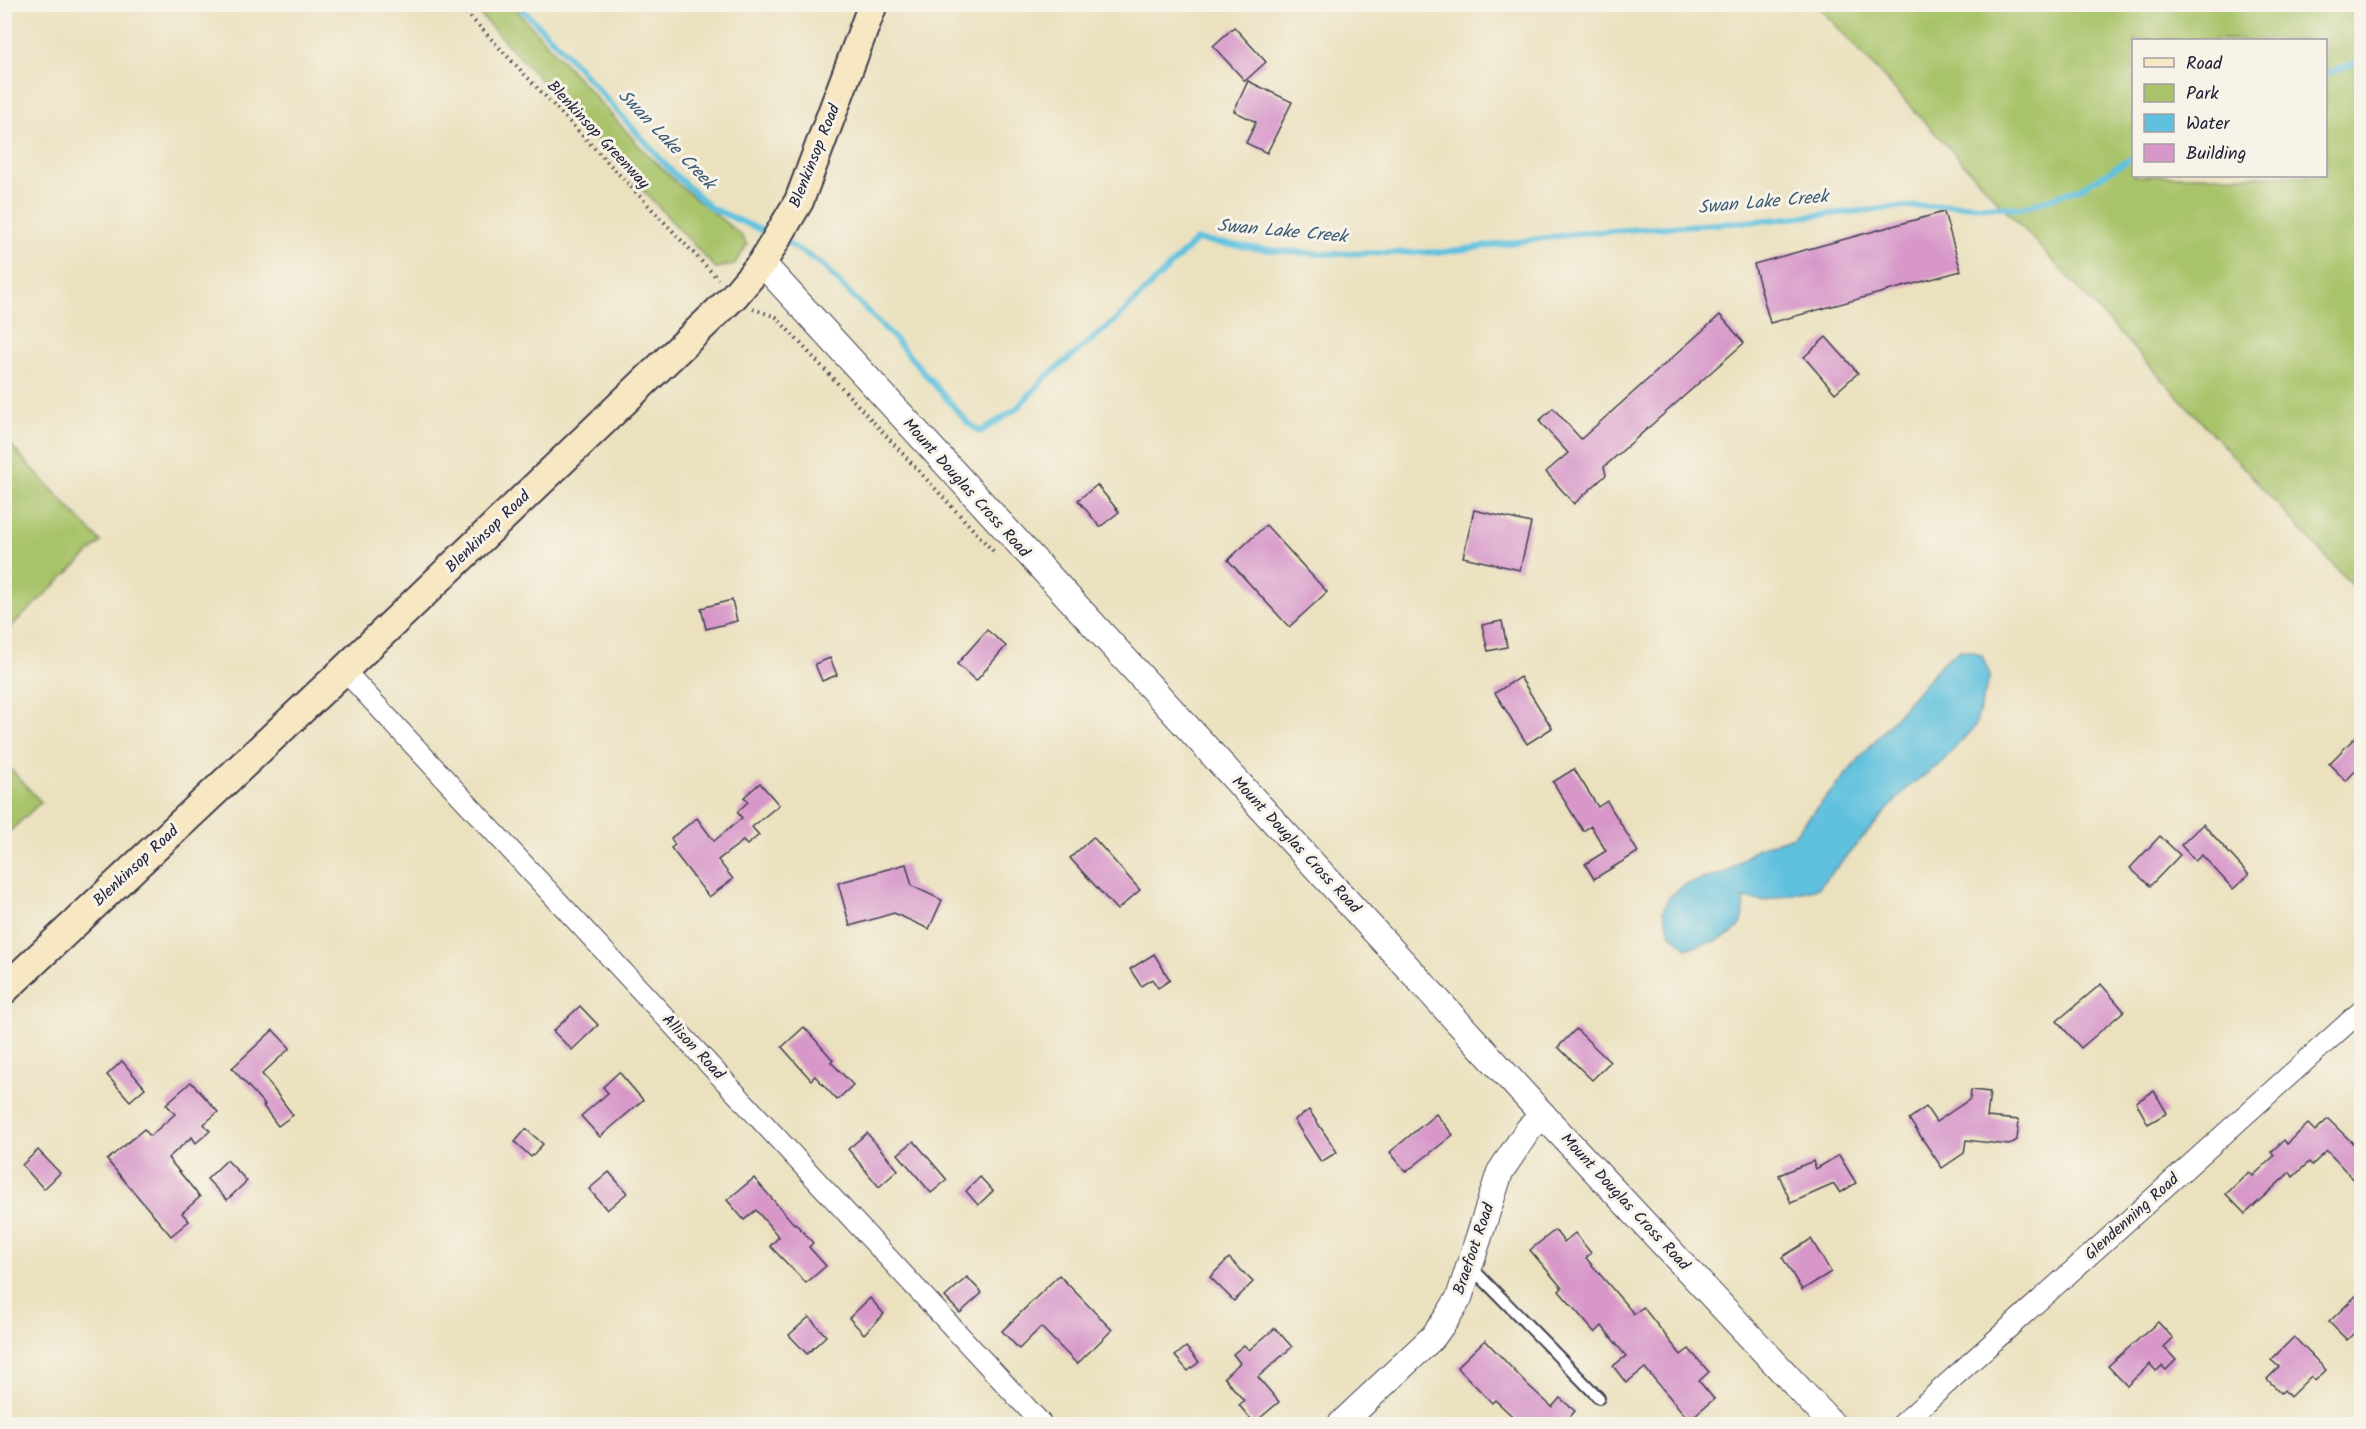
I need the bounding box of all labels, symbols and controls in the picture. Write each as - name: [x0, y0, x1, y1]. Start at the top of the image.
- legend: [2132, 39, 2327, 177]
- text: Road: [2186, 50, 2223, 79]
- street label: Blenkinsop Greenway: [541, 75, 656, 196]
- text: Park: [2186, 80, 2219, 109]
- water label: Swan Lake Creek: [610, 83, 723, 199]
- street label: Blenkinsop Road: [783, 99, 848, 212]
- text: Water: [2186, 110, 2231, 139]
- text: Building: [2186, 140, 2246, 169]
- water label: Swan Lake Creek: [1697, 183, 1832, 223]
- water label: Swan Lake Creek: [1216, 212, 1351, 252]
- street label: Mount Douglas Cross Road: [896, 413, 1036, 564]
- street label: Blenkinsop Road: [440, 484, 537, 579]
- street label: Mount Douglas Cross Road: [1225, 770, 1367, 920]
- street label: Blenkinsop Road: [87, 819, 185, 913]
- street label: Allison Road: [656, 1008, 731, 1086]
- street label: Mount Douglas Cross Road: [1554, 1127, 1696, 1277]
- street label: Glendenning Road: [2079, 1167, 2186, 1266]
- street label: Braefoot Road: [1447, 1199, 1502, 1298]

